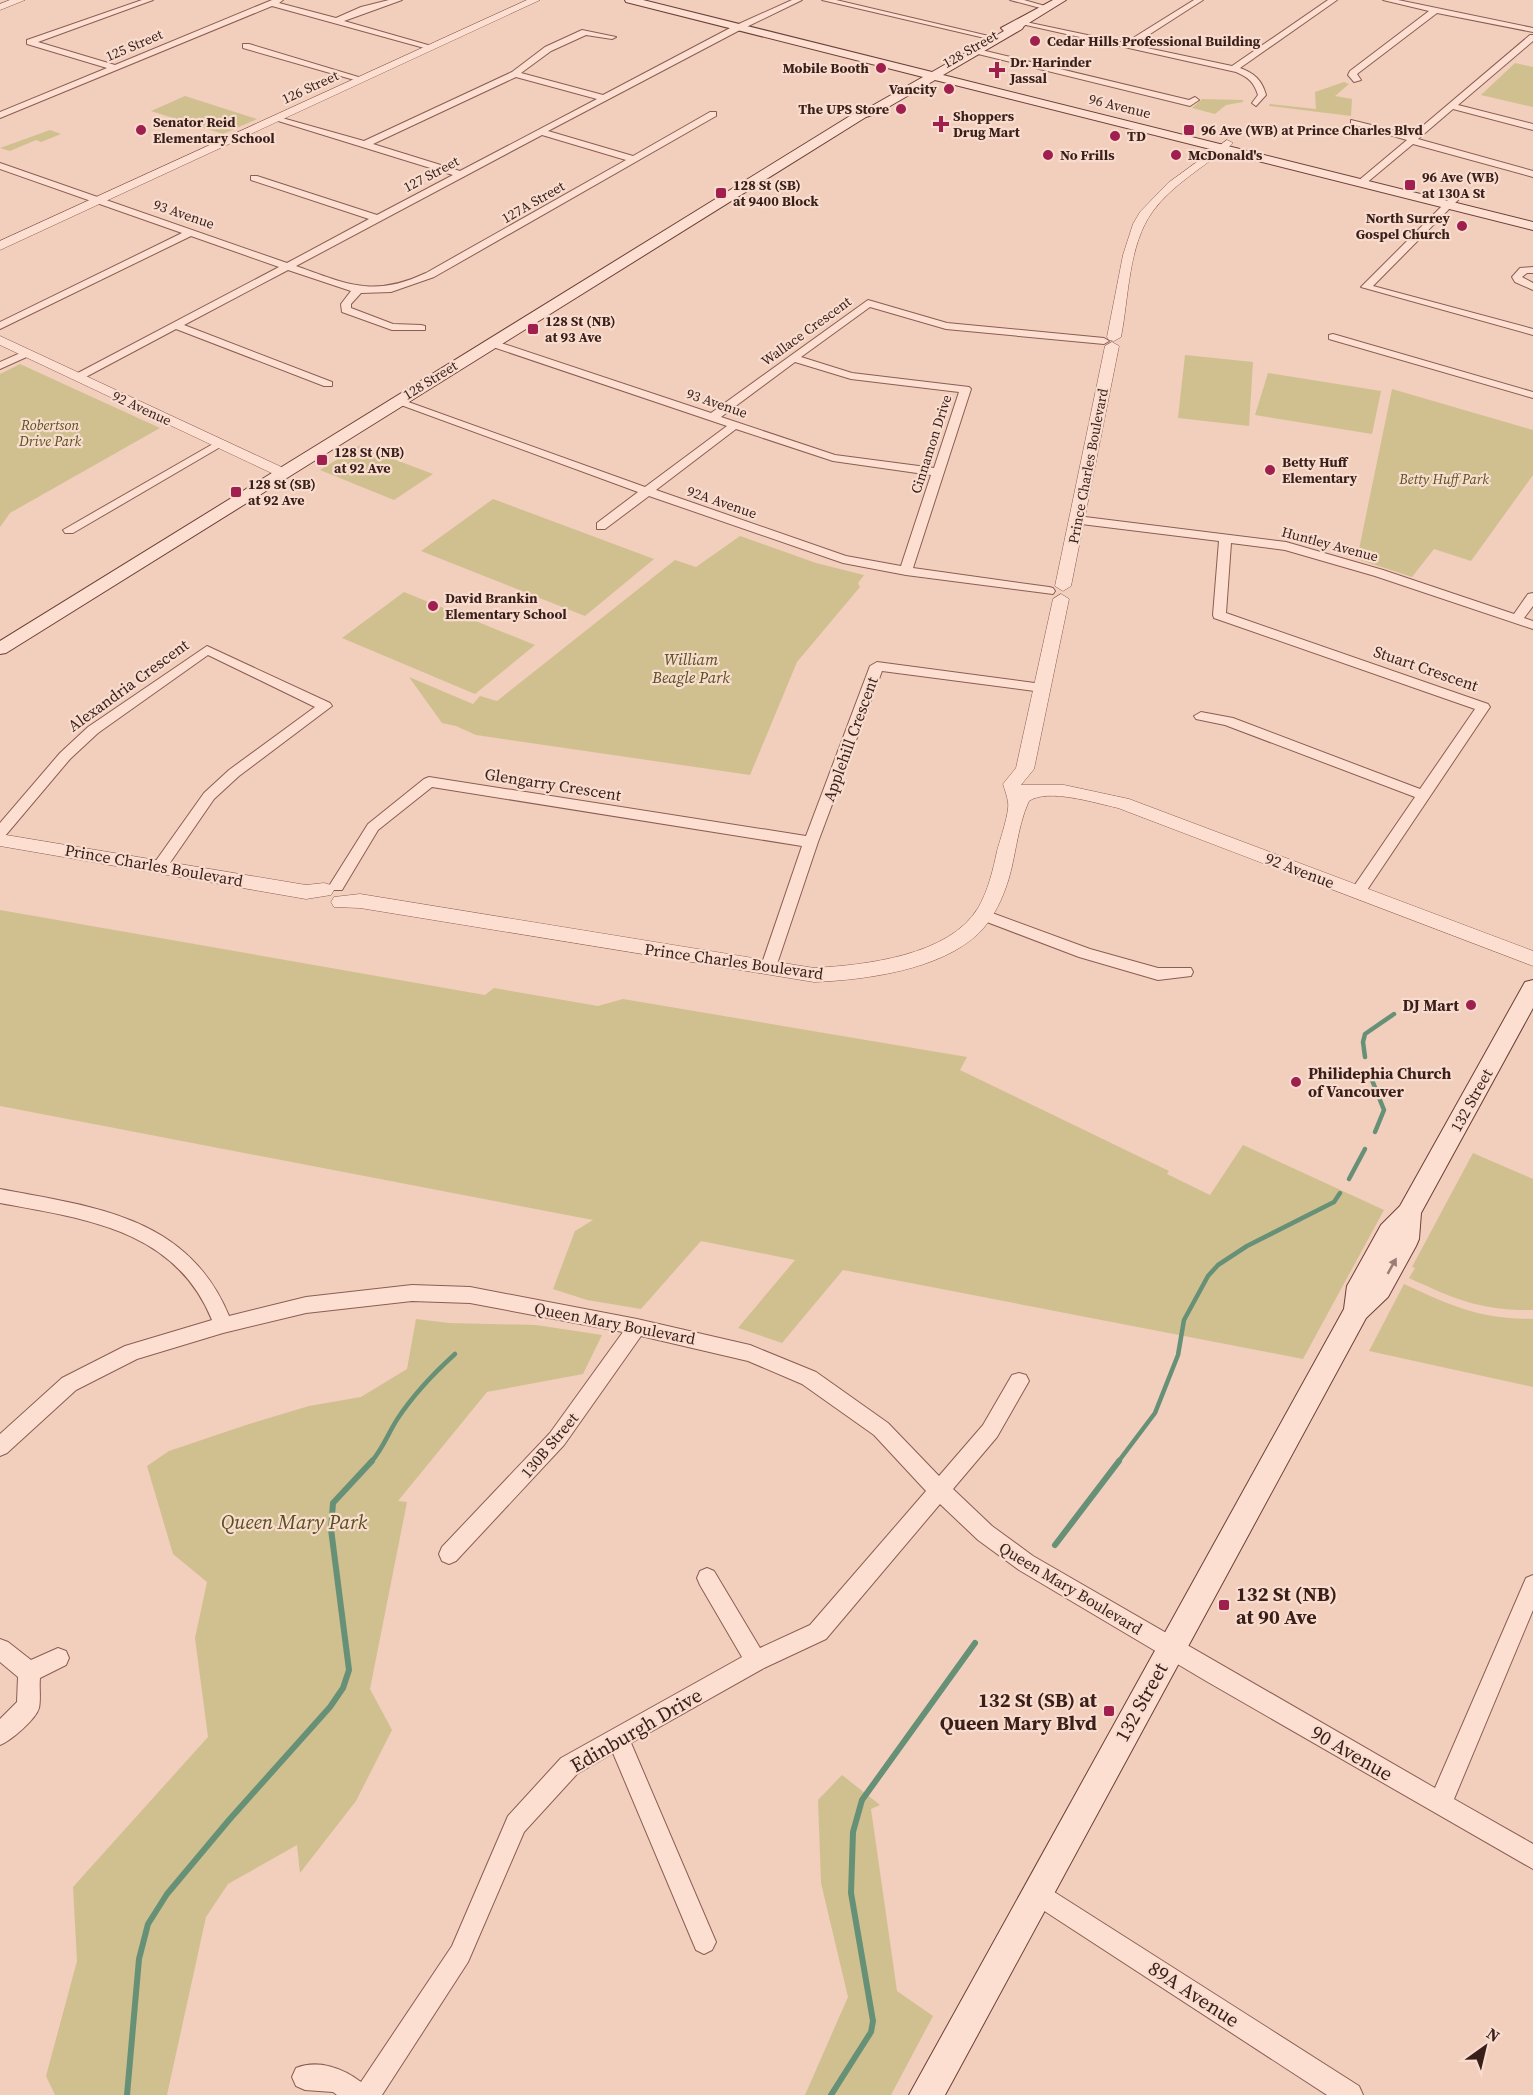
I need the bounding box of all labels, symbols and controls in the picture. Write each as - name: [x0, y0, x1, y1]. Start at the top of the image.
- street label: 125 Street: [102, 24, 166, 66]
- street label: 128 Street: [939, 25, 1002, 73]
- place label: Cedar Hills Professional Building: [1047, 31, 1261, 51]
- marker: Cedar Hills Professional Building: [1028, 34, 1042, 48]
- place label: Dr. Harinder Jassal: [1009, 52, 1092, 88]
- place label: Mobile Booth: [782, 58, 869, 78]
- marker: Mobile Booth: [874, 61, 888, 75]
- marker: Dr. Harinder Jassal: [988, 61, 1006, 79]
- street label: 126 Street: [278, 65, 342, 109]
- place label: Vancity: [889, 79, 938, 99]
- marker: Vancity: [942, 82, 956, 96]
- street label: 96 Avenue: [1087, 89, 1153, 123]
- place label: The UPS Store: [798, 99, 889, 119]
- marker: The UPS Store: [894, 102, 908, 116]
- place label: Shoppers Drug Mart: [953, 106, 1021, 142]
- place label: Senator Reid Elementary School: [153, 112, 275, 148]
- marker: Shoppers Drug Mart: [934, 117, 948, 131]
- place label: 96 Ave (WB) at Prince Charles Blvd: [1201, 120, 1423, 140]
- marker: Senator Reid Elementary School: [134, 123, 148, 137]
- marker: 96 Ave (WB) at Prince Charles Blvd: [1182, 123, 1196, 137]
- place label: TD: [1127, 126, 1146, 146]
- marker: TD: [1108, 129, 1122, 143]
- place label: No Frills: [1060, 145, 1115, 165]
- place label: McDonald's: [1188, 145, 1263, 165]
- marker: No Frills: [1041, 148, 1055, 162]
- marker: McDonald's: [1169, 148, 1183, 162]
- street label: 127 Street: [400, 151, 463, 197]
- place label: 96 Ave (WB) at 130A St: [1422, 167, 1499, 203]
- place label: 128 St (SB) at 9400 Block: [733, 175, 819, 211]
- street label: 127A Street: [498, 176, 569, 228]
- marker: 96 Ave (WB) at 130A St: [1403, 178, 1417, 192]
- marker: 128 St (SB) at 9400 Block: [714, 186, 728, 200]
- street label: 93 Avenue: [151, 194, 217, 234]
- place label: North Surrey Gospel Church: [1356, 208, 1451, 244]
- marker: North Surrey Gospel Church: [1455, 219, 1469, 233]
- street label: Wallace Crescent: [757, 291, 855, 371]
- place label: 128 St (NB) at 93 Ave: [545, 311, 616, 347]
- marker: 128 St (NB) at 93 Ave: [526, 322, 540, 336]
- street label: 128 Street: [399, 355, 461, 404]
- street label: 93 Avenue: [684, 383, 750, 423]
- street label: 92 Avenue: [109, 386, 175, 430]
- street label: Prince Charles Boulevard: [1063, 387, 1113, 545]
- street label: Cinnamon Drive: [906, 392, 956, 496]
- park label: Robertson Drive Park: [18, 415, 81, 451]
- place label: 128 St (NB) at 92 Ave: [334, 442, 405, 478]
- place label: Betty Huff Elementary: [1282, 452, 1358, 488]
- marker: 128 St (NB) at 92 Ave: [315, 453, 329, 467]
- marker: Betty Huff Elementary: [1263, 463, 1277, 477]
- park label: Betty Huff Park: [1398, 469, 1489, 489]
- place label: 128 St (SB) at 92 Ave: [248, 474, 316, 510]
- street label: 92A Avenue: [684, 481, 760, 523]
- marker: 128 St (SB) at 92 Ave: [229, 485, 243, 499]
- street label: Huntley Avenue: [1279, 521, 1381, 567]
- place label: David Brankin Elementary School: [445, 588, 567, 624]
- marker: David Brankin Elementary School: [426, 599, 440, 613]
- street label: Alexandria Crescent: [63, 633, 194, 736]
- street label: Stuart Crescent: [1371, 640, 1482, 696]
- park label: William Beagle Park: [651, 648, 730, 688]
- street label: Applehill Crescent: [817, 673, 883, 805]
- street label: Glengarry Crescent: [483, 762, 624, 806]
- street label: Prince Charles Boulevard: [63, 838, 245, 892]
- street label: 92 Avenue: [1262, 847, 1338, 893]
- street label: Prince Charles Boulevard: [643, 938, 825, 984]
- place label: DJ Mart: [1403, 994, 1459, 1016]
- marker: DJ Mart: [1464, 998, 1478, 1012]
- place label: Philidephia Church of Vancouver: [1308, 1062, 1451, 1102]
- street label: 132 Street: [1445, 1064, 1498, 1136]
- marker: Philidephia Church of Vancouver: [1289, 1075, 1303, 1089]
- one-way arrow: [1387, 1257, 1397, 1274]
- street label: Queen Mary Boulevard: [533, 1297, 697, 1349]
- street label: 130B Street: [515, 1407, 583, 1482]
- park label: Queen Mary Park: [221, 1508, 368, 1536]
- street label: Queen Mary Boulevard: [995, 1536, 1147, 1640]
- place label: 132 St (NB) at 90 Ave: [1236, 1580, 1337, 1631]
- marker: 132 St (NB) at 90 Ave: [1217, 1598, 1231, 1612]
- street label: 132 Street: [1108, 1657, 1174, 1747]
- street label: Edinburgh Drive: [565, 1681, 707, 1779]
- place label: 132 St (SB) at Queen Mary Blvd: [940, 1686, 1098, 1737]
- marker: 132 St (SB) at Queen Mary Blvd: [1102, 1704, 1116, 1718]
- street label: 90 Avenue: [1306, 1718, 1398, 1788]
- street label: 89A Avenue: [1143, 1954, 1245, 2034]
- north arrow: [1455, 2017, 1515, 2077]
- text: N: [1482, 2022, 1505, 2047]

